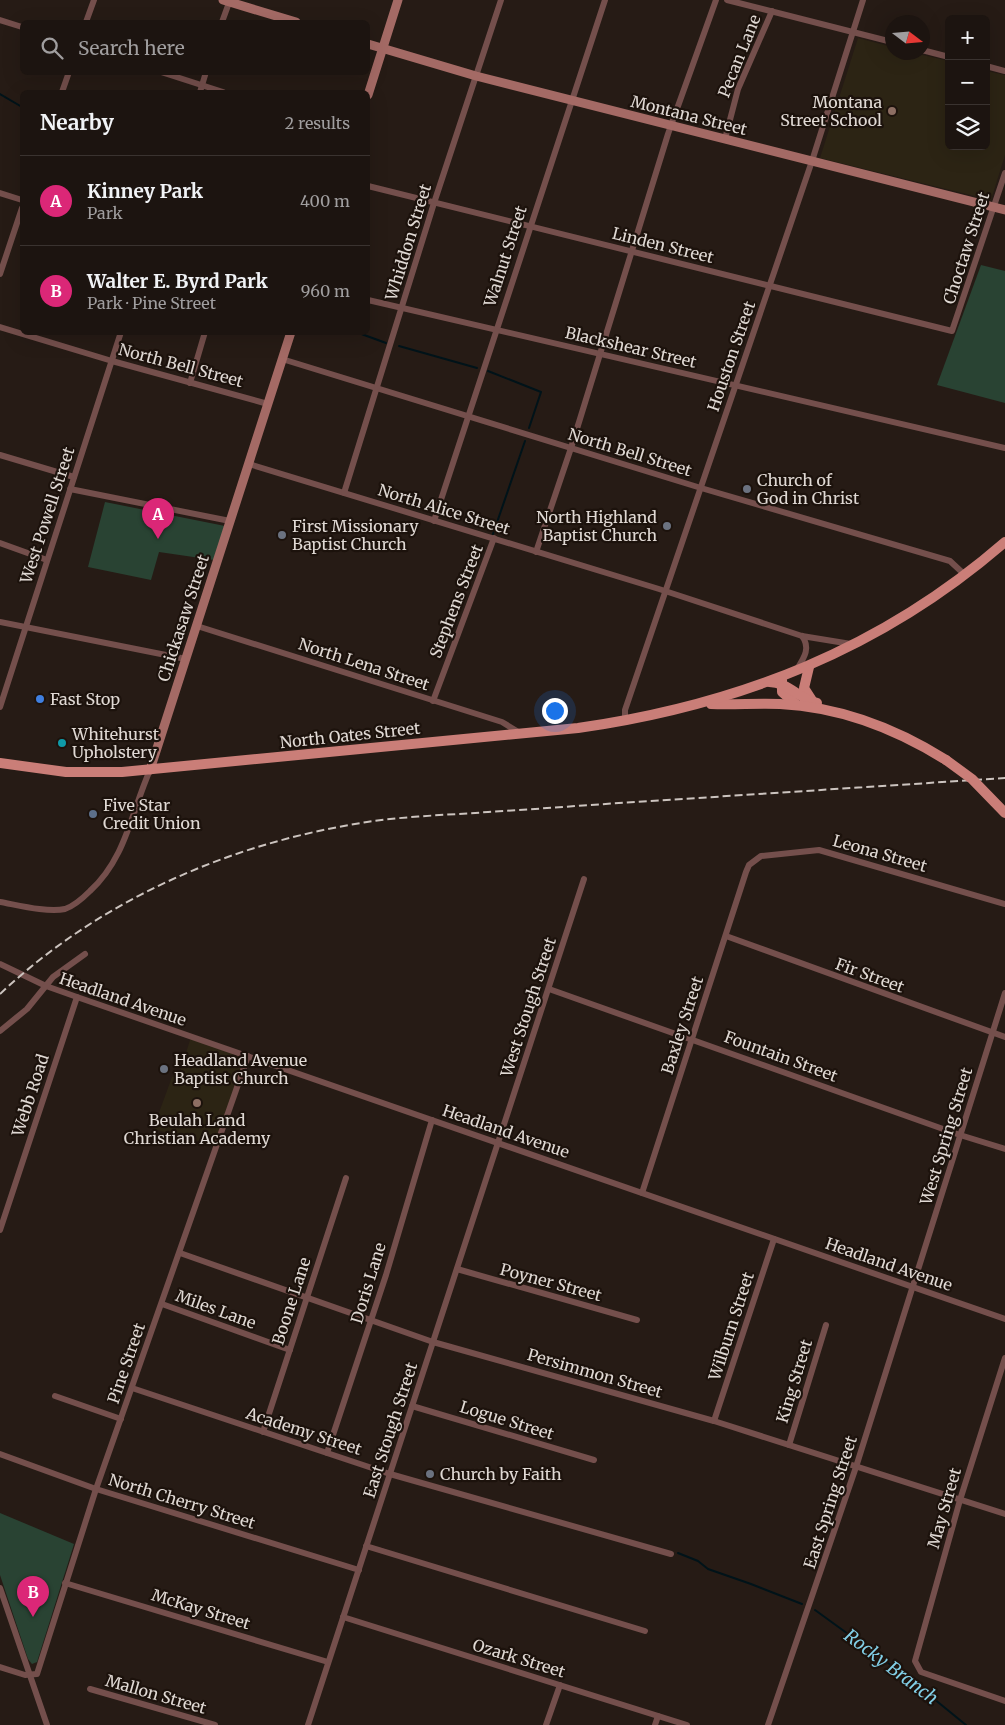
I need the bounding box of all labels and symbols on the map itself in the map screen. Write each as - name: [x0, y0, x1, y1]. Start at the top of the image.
- street label: Pecan Lane: [713, 12, 765, 100]
- north arrow: [885, 15, 930, 60]
- street label: Montana Street: [629, 91, 750, 139]
- place label: Montana Street School: [780, 92, 882, 130]
- marker: Montana Street School: [886, 105, 898, 117]
- street label: Whiddon Street: [380, 181, 435, 304]
- street label: Choctaw Street: [938, 189, 994, 307]
- street label: Walnut Street: [479, 202, 531, 310]
- street label: Linden Street: [610, 223, 717, 267]
- street label: Houston Street: [703, 298, 759, 414]
- street label: Blackshear Street: [563, 322, 699, 372]
- street label: North Bell Street: [117, 339, 246, 391]
- street label: North Bell Street: [566, 424, 695, 481]
- street label: West Powell Street: [15, 444, 79, 587]
- place label: Church of God in Christ: [757, 470, 860, 508]
- street label: North Alice Street: [376, 479, 513, 539]
- marker: Church of God in Christ: [741, 483, 753, 495]
- pin: A: [142, 498, 174, 539]
- place label: North Highland Baptist Church: [536, 507, 657, 545]
- place label: First Missionary Baptist Church: [292, 516, 419, 554]
- marker: North Highland Baptist Church: [661, 520, 673, 532]
- marker: First Missionary Baptist Church: [276, 529, 288, 541]
- street label: Stephens Street: [425, 541, 487, 661]
- street label: Chickasaw Street: [153, 551, 213, 684]
- street label: North Lena Street: [296, 633, 433, 695]
- place label: Fast Stop: [50, 689, 120, 709]
- marker: Fast Stop: [34, 693, 46, 705]
- your location: [542, 698, 568, 724]
- street label: North Oates Street: [279, 718, 422, 752]
- place label: Whitehurst Upholstery: [71, 724, 160, 762]
- marker: Whitehurst Upholstery: [56, 737, 68, 749]
- place label: Five Star Credit Union: [103, 795, 201, 833]
- marker: Five Star Credit Union: [87, 808, 99, 820]
- street label: Leona Street: [831, 830, 930, 876]
- street label: West Stough Street: [496, 934, 560, 1080]
- street label: Fir Street: [833, 953, 908, 997]
- street label: Headland Avenue: [57, 968, 189, 1030]
- street label: Baxley Street: [657, 973, 707, 1076]
- street label: Fountain Street: [722, 1026, 841, 1086]
- place label: Headland Avenue Baptist Church: [174, 1050, 307, 1088]
- street label: Webb Road: [7, 1051, 53, 1140]
- marker: Headland Avenue Baptist Church: [158, 1063, 170, 1075]
- street label: West Spring Street: [915, 1064, 977, 1208]
- marker: Beulah Land Christian Academy: [191, 1097, 203, 1109]
- street label: Headland Avenue: [440, 1100, 572, 1162]
- place label: Beulah Land Christian Academy: [124, 1110, 271, 1148]
- street label: Headland Avenue: [823, 1233, 955, 1295]
- street label: Doris Lane: [346, 1240, 390, 1326]
- street label: Boone Lane: [267, 1255, 315, 1347]
- street label: Poyner Street: [498, 1259, 605, 1305]
- street label: Wilburn Street: [704, 1269, 758, 1384]
- street label: Miles Lane: [173, 1285, 259, 1333]
- street label: Pine Street: [103, 1319, 149, 1406]
- street label: King Street: [772, 1336, 816, 1425]
- street label: Persimmon Street: [525, 1344, 665, 1402]
- street label: East Stough Street: [359, 1359, 422, 1500]
- street label: Logue Street: [458, 1396, 557, 1444]
- street label: Academy Street: [243, 1403, 365, 1459]
- street label: East Spring Street: [799, 1432, 861, 1571]
- place label: Church by Faith: [440, 1464, 562, 1484]
- street label: May Street: [923, 1465, 965, 1551]
- marker: Church by Faith: [424, 1468, 436, 1480]
- street label: North Cherry Street: [106, 1469, 258, 1533]
- pin: B: [17, 1576, 49, 1617]
- street label: McKay Street: [149, 1585, 253, 1634]
- water label: Rocky Branch: [840, 1624, 943, 1709]
- street label: Ozark Street: [470, 1634, 568, 1682]
- street label: Mallon Street: [103, 1670, 209, 1718]

